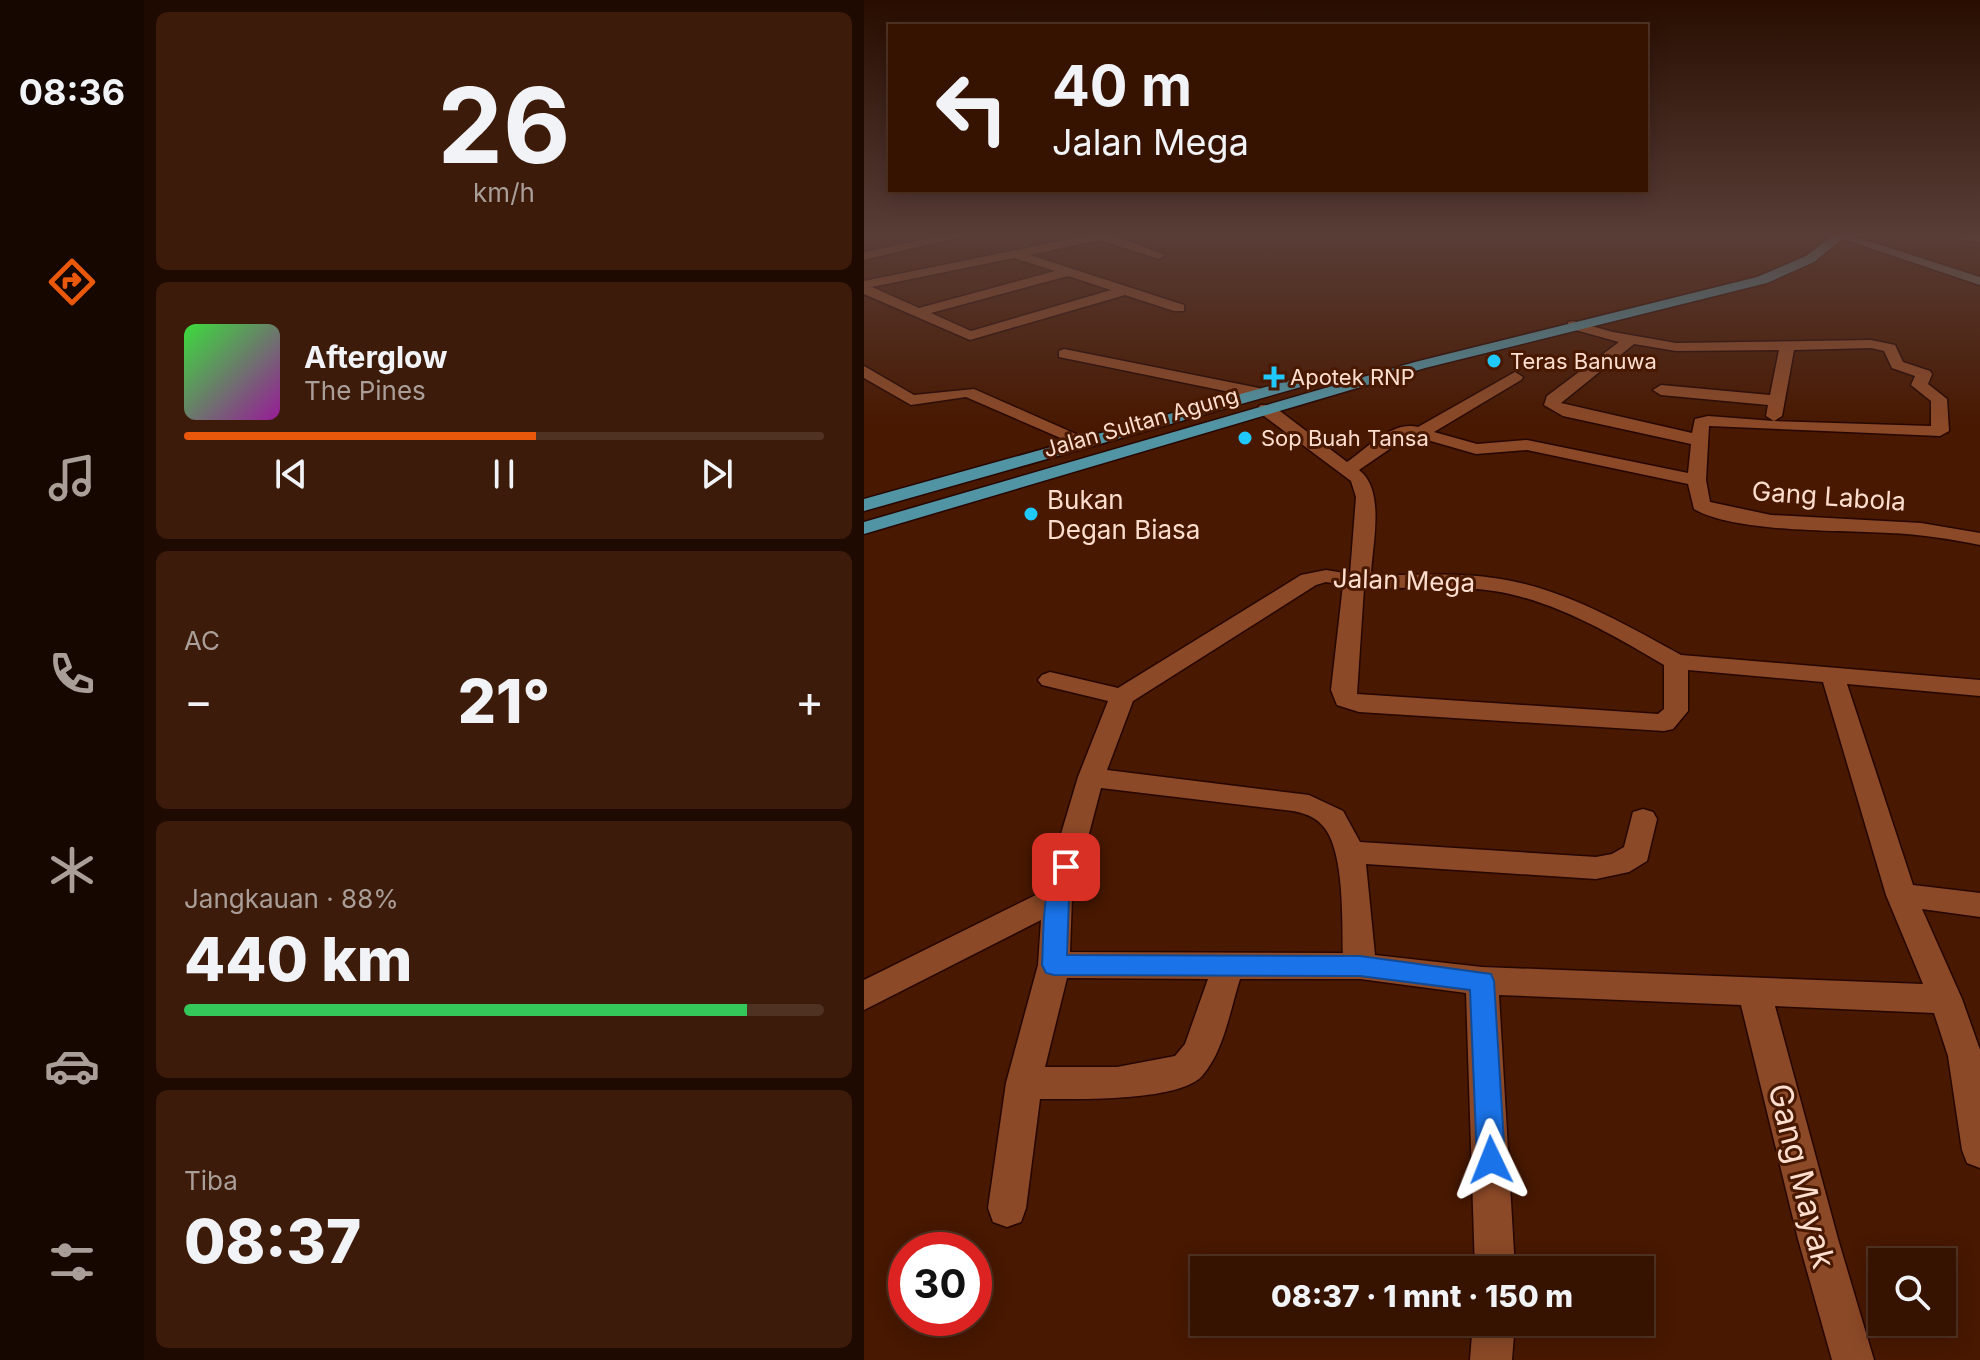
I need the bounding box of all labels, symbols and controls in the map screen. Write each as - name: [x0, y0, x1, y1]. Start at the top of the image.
- text: 40 m: [1052, 52, 1192, 120]
- icon: left: [920, 56, 1024, 160]
- text: 26: [437, 62, 571, 188]
- text: 08:36: [19, 70, 125, 114]
- text: Jalan Mega: [1052, 120, 1249, 164]
- text: km/h: [473, 177, 535, 208]
- icon: directions: [44, 254, 100, 310]
- text: Afterglow: [304, 339, 448, 375]
- place label: Teras Banuwa: [1510, 348, 1657, 374]
- marker: Teras Banuwa: [1485, 352, 1503, 370]
- place label: Apotek RNP: [1290, 364, 1415, 390]
- marker: Apotek RNP: [1265, 368, 1283, 386]
- text: The Pines: [304, 375, 426, 406]
- street label: Jalan Sultan Agung: [1041, 382, 1241, 462]
- place label: Sop Buah Tansa: [1261, 425, 1429, 451]
- marker: Sop Buah Tansa: [1236, 429, 1254, 447]
- icon: music: [44, 450, 100, 506]
- icon: previous: [269, 452, 313, 496]
- icon: pause: [482, 452, 526, 496]
- icon: next: [695, 452, 739, 496]
- street label: Gang Labola: [1751, 475, 1907, 517]
- place label: Bukan Degan Biasa: [1047, 484, 1200, 545]
- marker: Bukan Degan Biasa: [1022, 505, 1040, 523]
- street label: Jalan Mega: [1332, 562, 1476, 598]
- text: AC: [184, 625, 220, 656]
- icon: phone: [44, 646, 100, 702]
- text: 21°: [458, 665, 550, 737]
- text: −: [184, 674, 213, 728]
- text: +: [795, 674, 824, 728]
- pin: [1032, 833, 1100, 901]
- icon: climate: [44, 842, 100, 898]
- icon: arrive: [1044, 845, 1088, 889]
- text: Jangkauan · 88%: [184, 883, 399, 914]
- text: 440 km: [184, 923, 412, 995]
- icon: car: [44, 1038, 100, 1094]
- street label: Gang Mayak: [1760, 1080, 1844, 1273]
- position arrow: [1449, 1118, 1533, 1202]
- text: Tiba: [184, 1165, 238, 1196]
- text: 08:37: [184, 1205, 361, 1277]
- speed limit sign: 30: [888, 1232, 992, 1336]
- icon: filters: [44, 1234, 100, 1290]
- map controls: [1868, 1248, 1956, 1336]
- button: search: [1868, 1248, 1956, 1336]
- text: 08:37 · 1 mnt · 150 m: [1271, 1278, 1573, 1314]

